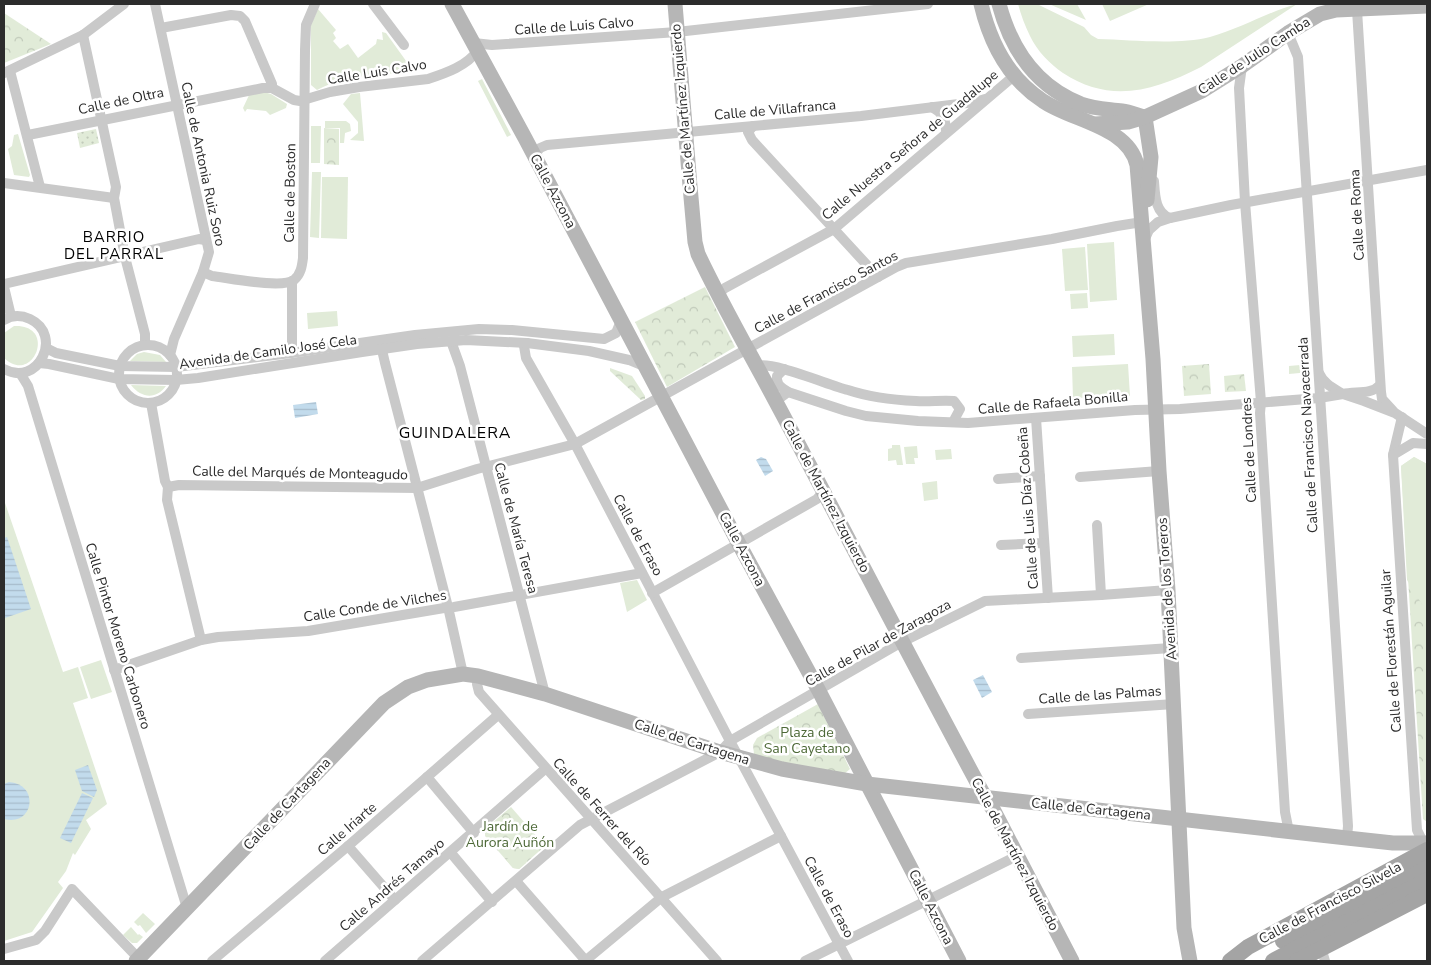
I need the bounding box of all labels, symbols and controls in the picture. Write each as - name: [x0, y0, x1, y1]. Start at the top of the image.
- street label: Calle de Luis Calvo: [514, 12, 634, 40]
- street label: Calle de Julio Camba: [1194, 13, 1314, 99]
- street label: Calle de Martínez Izquierdo: [666, 23, 700, 195]
- street label: Calle Luis Calvo: [326, 55, 428, 89]
- street label: Calle Nuestra Señora de Guadalupe: [818, 66, 1002, 224]
- street label: Calle de Antonia Ruiz Soro: [176, 80, 230, 248]
- street label: Calle de Oltra: [76, 83, 166, 119]
- street label: Calle de Villafranca: [713, 95, 837, 125]
- street label: Calle de Boston: [280, 143, 300, 243]
- street label: Calle Azcona: [525, 150, 581, 232]
- street label: Calle de Roma: [1345, 169, 1369, 261]
- district label: BARRIO DEL PARRAL: [64, 227, 164, 264]
- street label: Calle de Francisco Santos: [751, 246, 902, 338]
- street label: Avenida de Camilo José Cela: [178, 330, 358, 374]
- street label: Calle de Francisco Navacerrada: [1293, 337, 1323, 533]
- street label: Calle de Rafaela Bonilla: [977, 387, 1129, 419]
- street label: Calle de Londres: [1237, 397, 1261, 503]
- street label: Calle de Martínez Izquierdo: [777, 416, 875, 576]
- district label: GUINDALERA: [399, 422, 511, 444]
- street label: Calle de Luis Díaz Cobeña: [1013, 426, 1043, 590]
- street label: Calle de María Teresa: [489, 460, 543, 596]
- street label: Calle del Marqués de Monteagudo: [192, 462, 408, 484]
- street label: Calle de Eraso: [608, 491, 668, 579]
- street label: Calle Azcona: [714, 508, 770, 590]
- street label: Avenida de los Toreros: [1153, 517, 1181, 661]
- street label: Calle Pintor Moreno Carbonero: [81, 540, 156, 732]
- street label: Calle de Florestán Aguilar: [1376, 569, 1406, 733]
- street label: Calle Conde de Vilches: [302, 585, 448, 627]
- street label: Calle de Pilar de Zaragoza: [802, 595, 954, 691]
- street label: Calle de las Palmas: [1038, 681, 1162, 709]
- street label: Calle de Cartagena: [632, 714, 752, 770]
- park label: Plaza de San Cayetano: [764, 723, 851, 758]
- street label: Calle de Cartagena: [239, 753, 335, 855]
- street label: Calle de Ferrer del Río: [548, 754, 656, 870]
- street label: Calle de Martínez Izquierdo: [966, 774, 1064, 934]
- street label: Calle de Cartagena: [1030, 793, 1152, 825]
- street label: Calle Iriarte: [313, 798, 381, 860]
- park label: Jardín de Aurora Auñón: [466, 817, 554, 852]
- street label: Calle Andrés Tamayo: [335, 834, 449, 936]
- street label: Calle de Eraso: [799, 853, 859, 941]
- street label: Calle de Francisco Silvela: [1255, 857, 1405, 949]
- street label: Calle Azcona: [904, 866, 958, 948]

